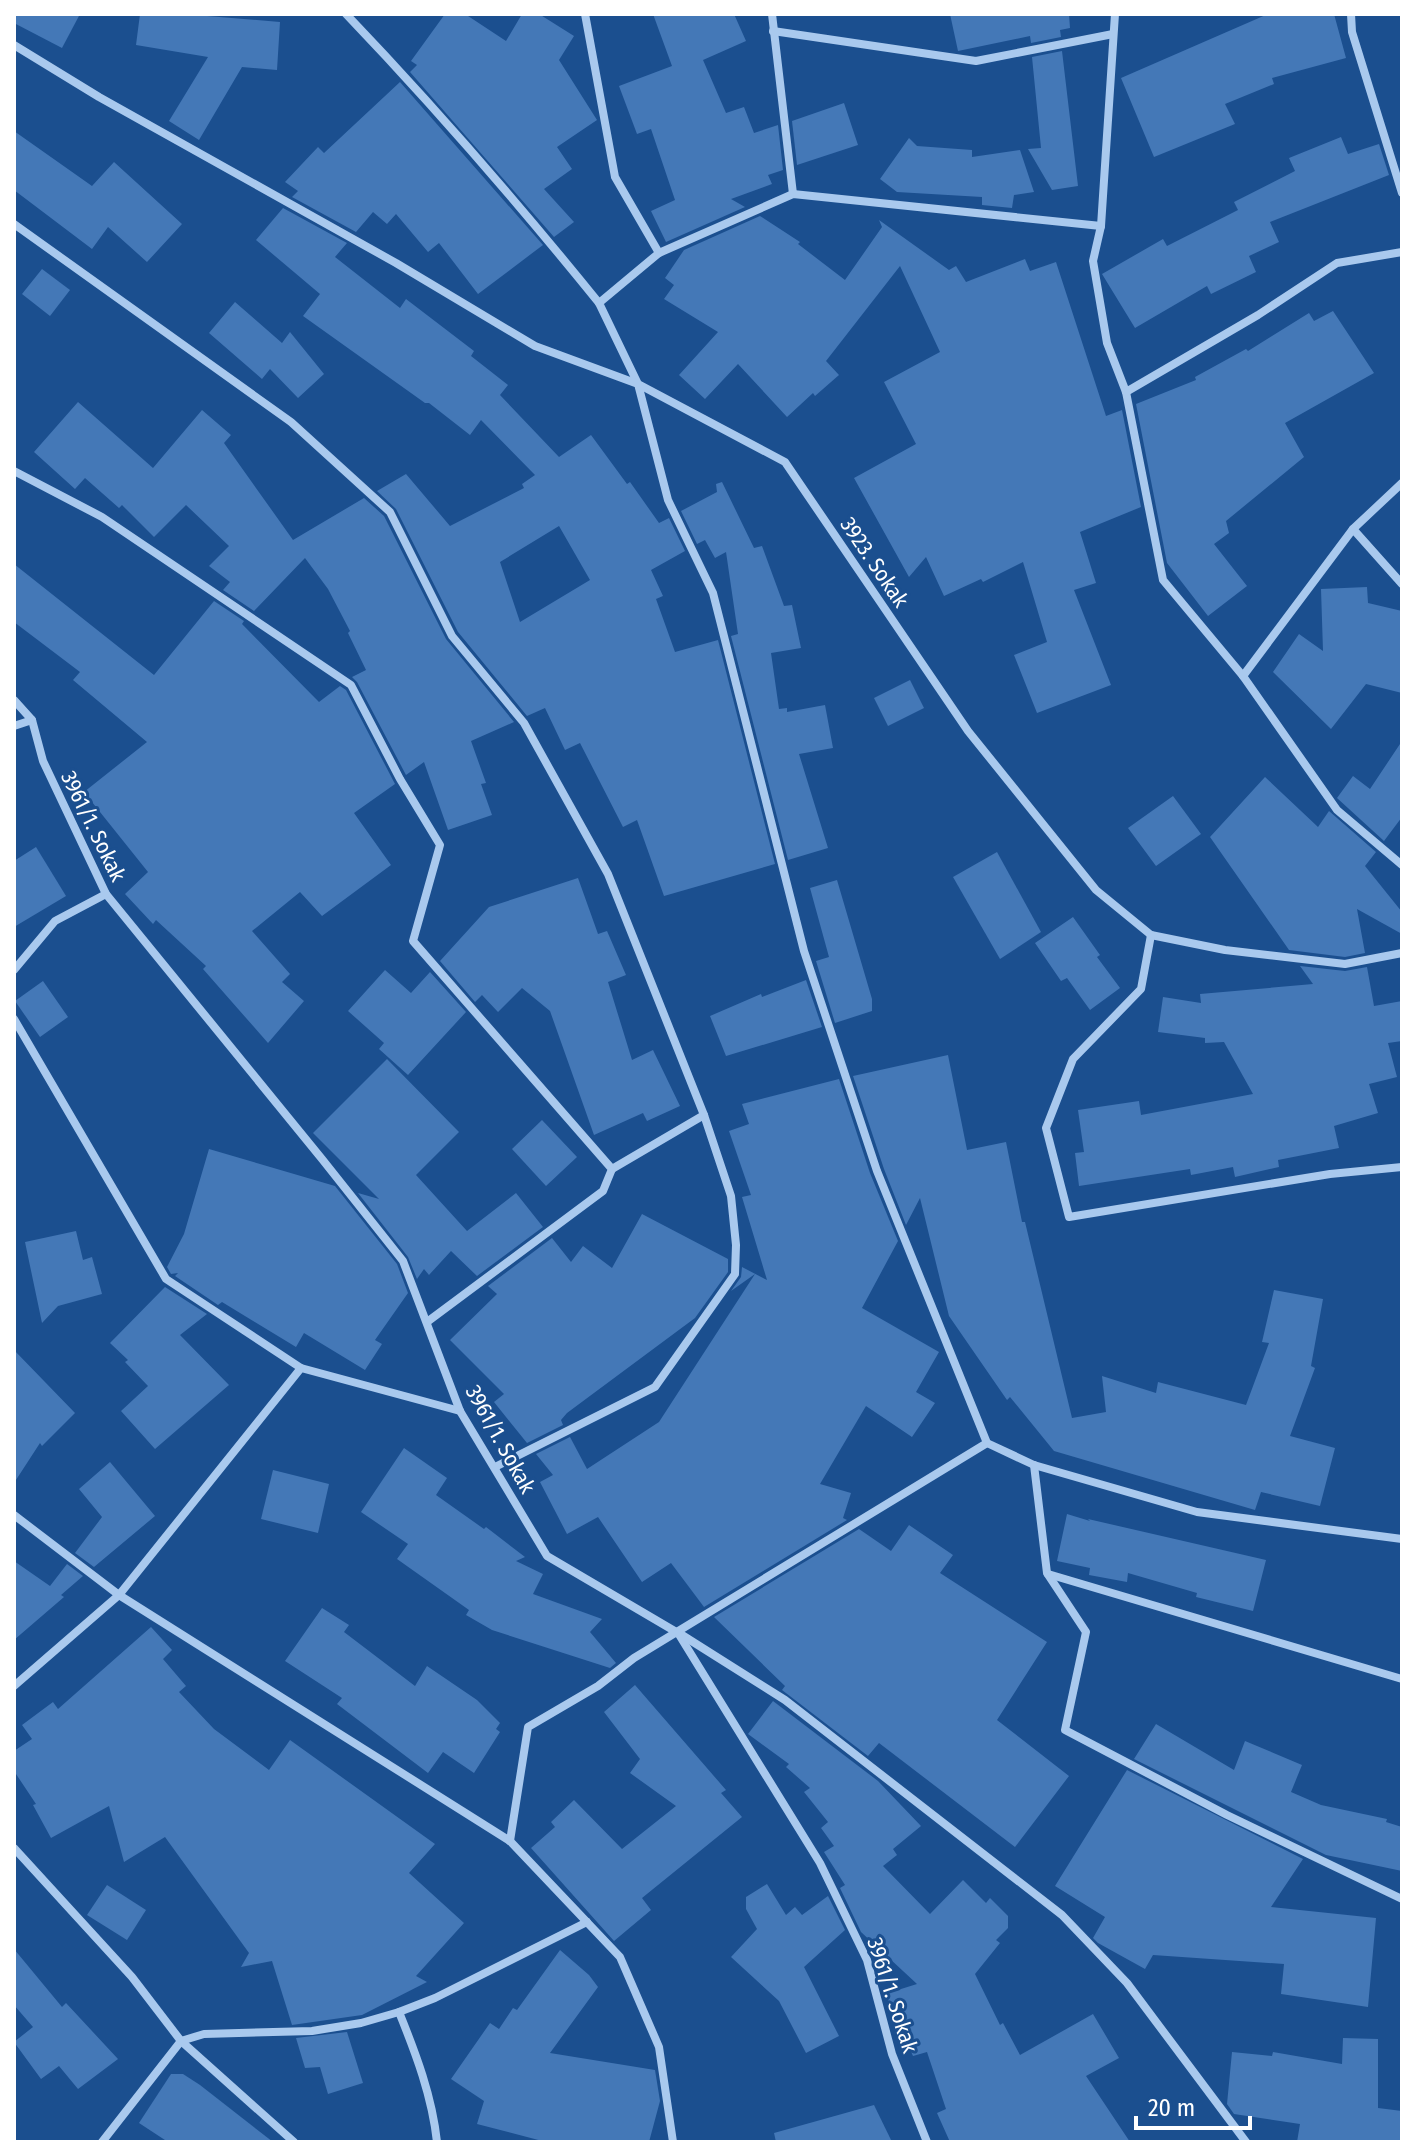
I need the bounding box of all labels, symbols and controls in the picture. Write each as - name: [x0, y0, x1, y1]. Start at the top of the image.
- street label: 3923. Sokak: [835, 512, 915, 613]
- street label: 3961/1. Sokak: [55, 767, 132, 887]
- street label: 3961/1. Sokak: [460, 1380, 542, 1499]
- street label: 3961/1. Sokak: [861, 1934, 924, 2057]
- scale bar: [1136, 2080, 1250, 2130]
- text: 20 m: [1148, 2094, 1195, 2122]

